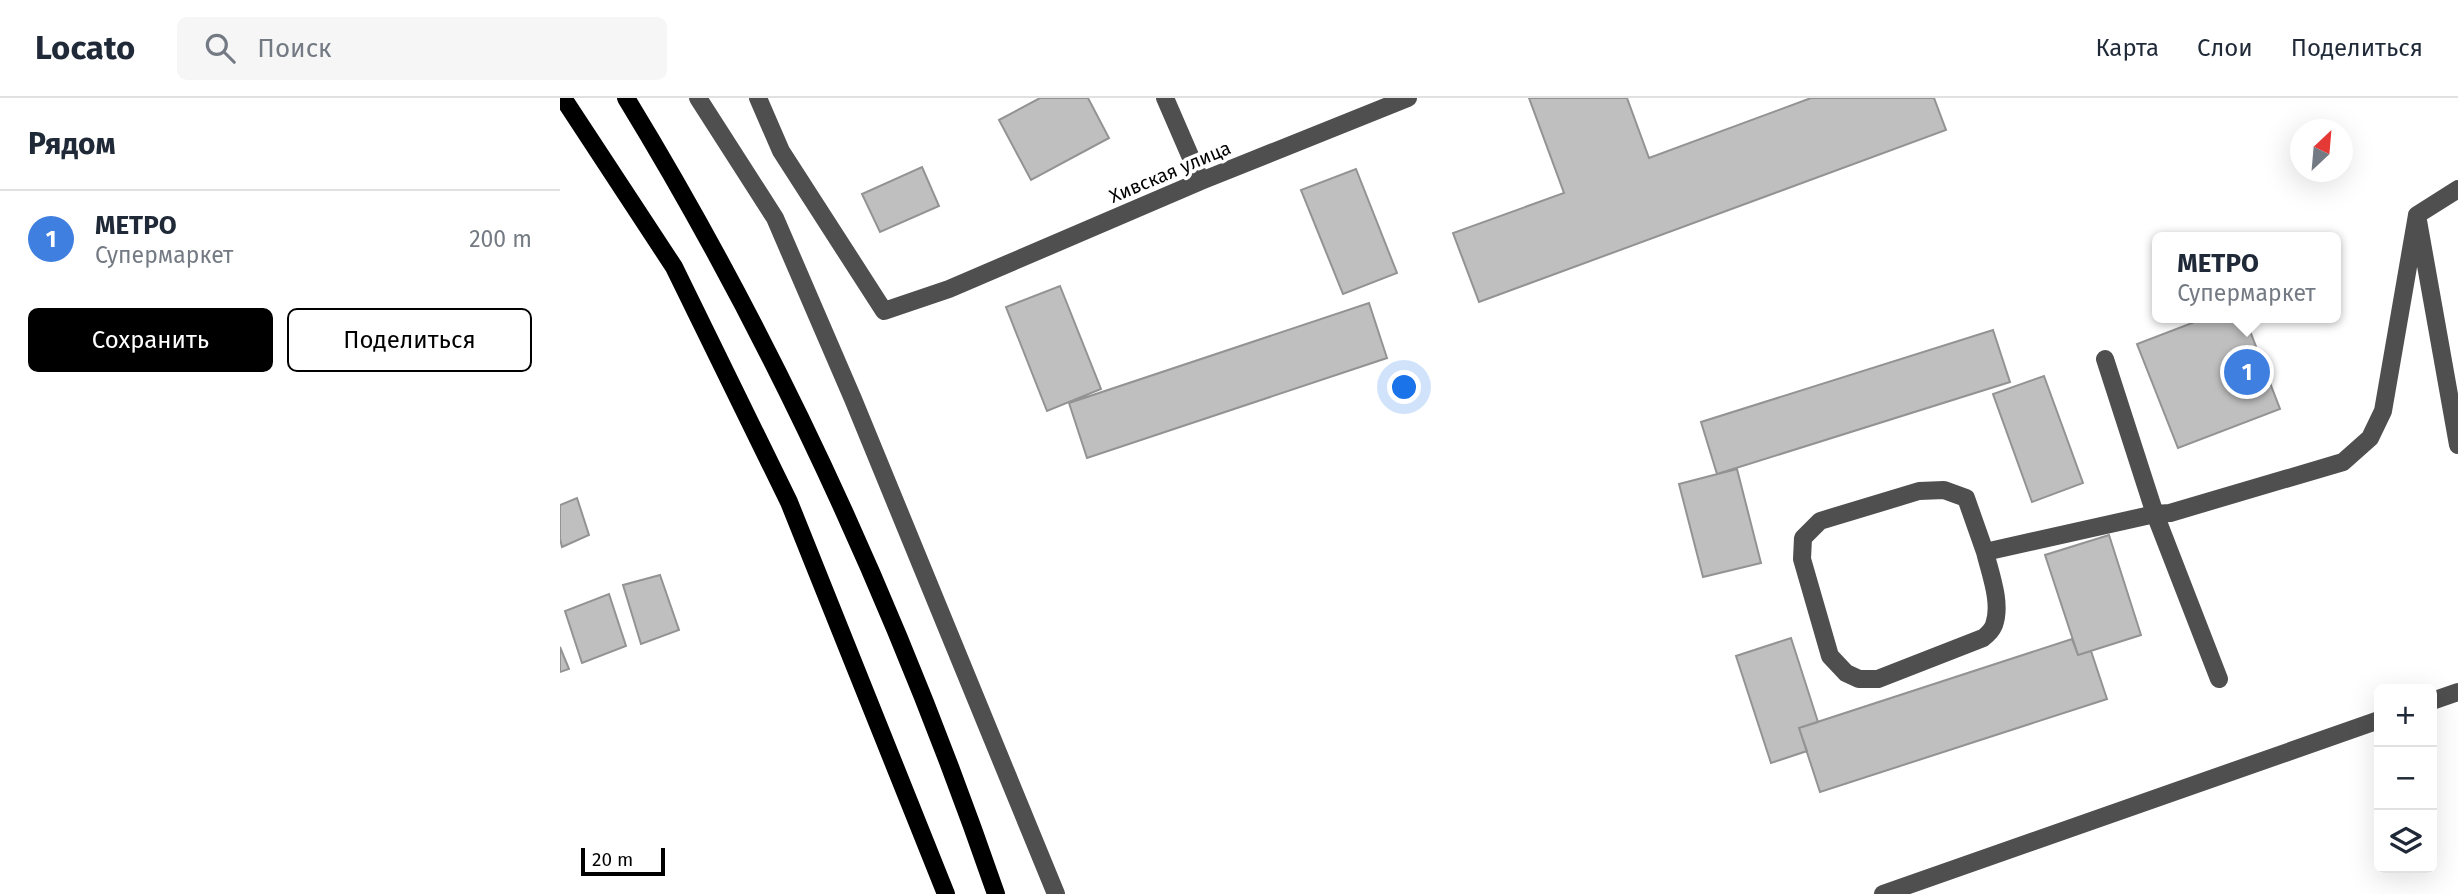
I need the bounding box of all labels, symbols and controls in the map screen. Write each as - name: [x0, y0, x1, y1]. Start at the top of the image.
- search box: [177, 17, 667, 80]
- text: Locato: [35, 28, 135, 68]
- icon: search: [201, 29, 239, 67]
- text: Поиск: [257, 33, 332, 64]
- text: Карта: [2095, 34, 2159, 62]
- text: Слои: [2197, 34, 2253, 62]
- text: Поделиться: [2291, 34, 2423, 62]
- north arrow: [2290, 119, 2353, 182]
- text: Рядом: [28, 126, 116, 162]
- street label: Хивская улица: [1106, 136, 1234, 208]
- text: МЕТРО: [95, 210, 177, 241]
- text: 1: [46, 225, 56, 253]
- text: 200 m: [469, 225, 532, 253]
- popup: [2152, 232, 2341, 323]
- text: Супермаркет: [95, 241, 233, 269]
- text: МЕТРО: [2177, 248, 2259, 279]
- text: Супермаркет: [2177, 279, 2316, 307]
- button: Сохранить: [28, 308, 273, 372]
- button: Поделиться: [287, 308, 532, 372]
- pin: 1: [2224, 346, 2270, 398]
- your location: [1387, 370, 1421, 404]
- map controls: [2374, 684, 2437, 873]
- button: +: [2374, 684, 2437, 747]
- button: −: [2374, 747, 2437, 810]
- button: layers: [2374, 810, 2437, 873]
- scale bar: [581, 845, 665, 877]
- text: 20 m: [592, 848, 633, 871]

